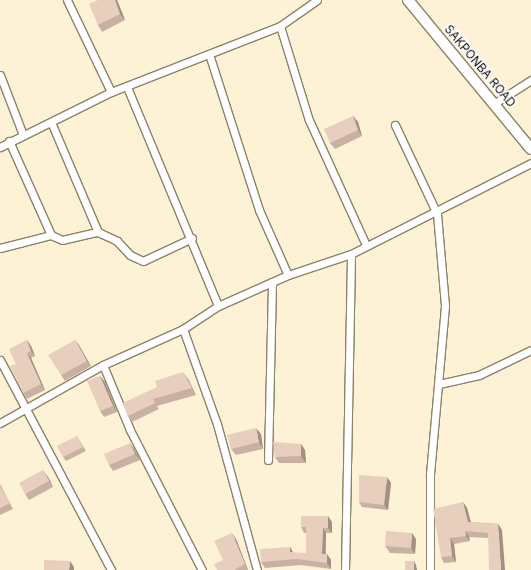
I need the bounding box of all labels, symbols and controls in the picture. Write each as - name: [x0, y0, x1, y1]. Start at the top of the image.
- street label: SAKPONBA ROAD: [441, 22, 519, 110]

